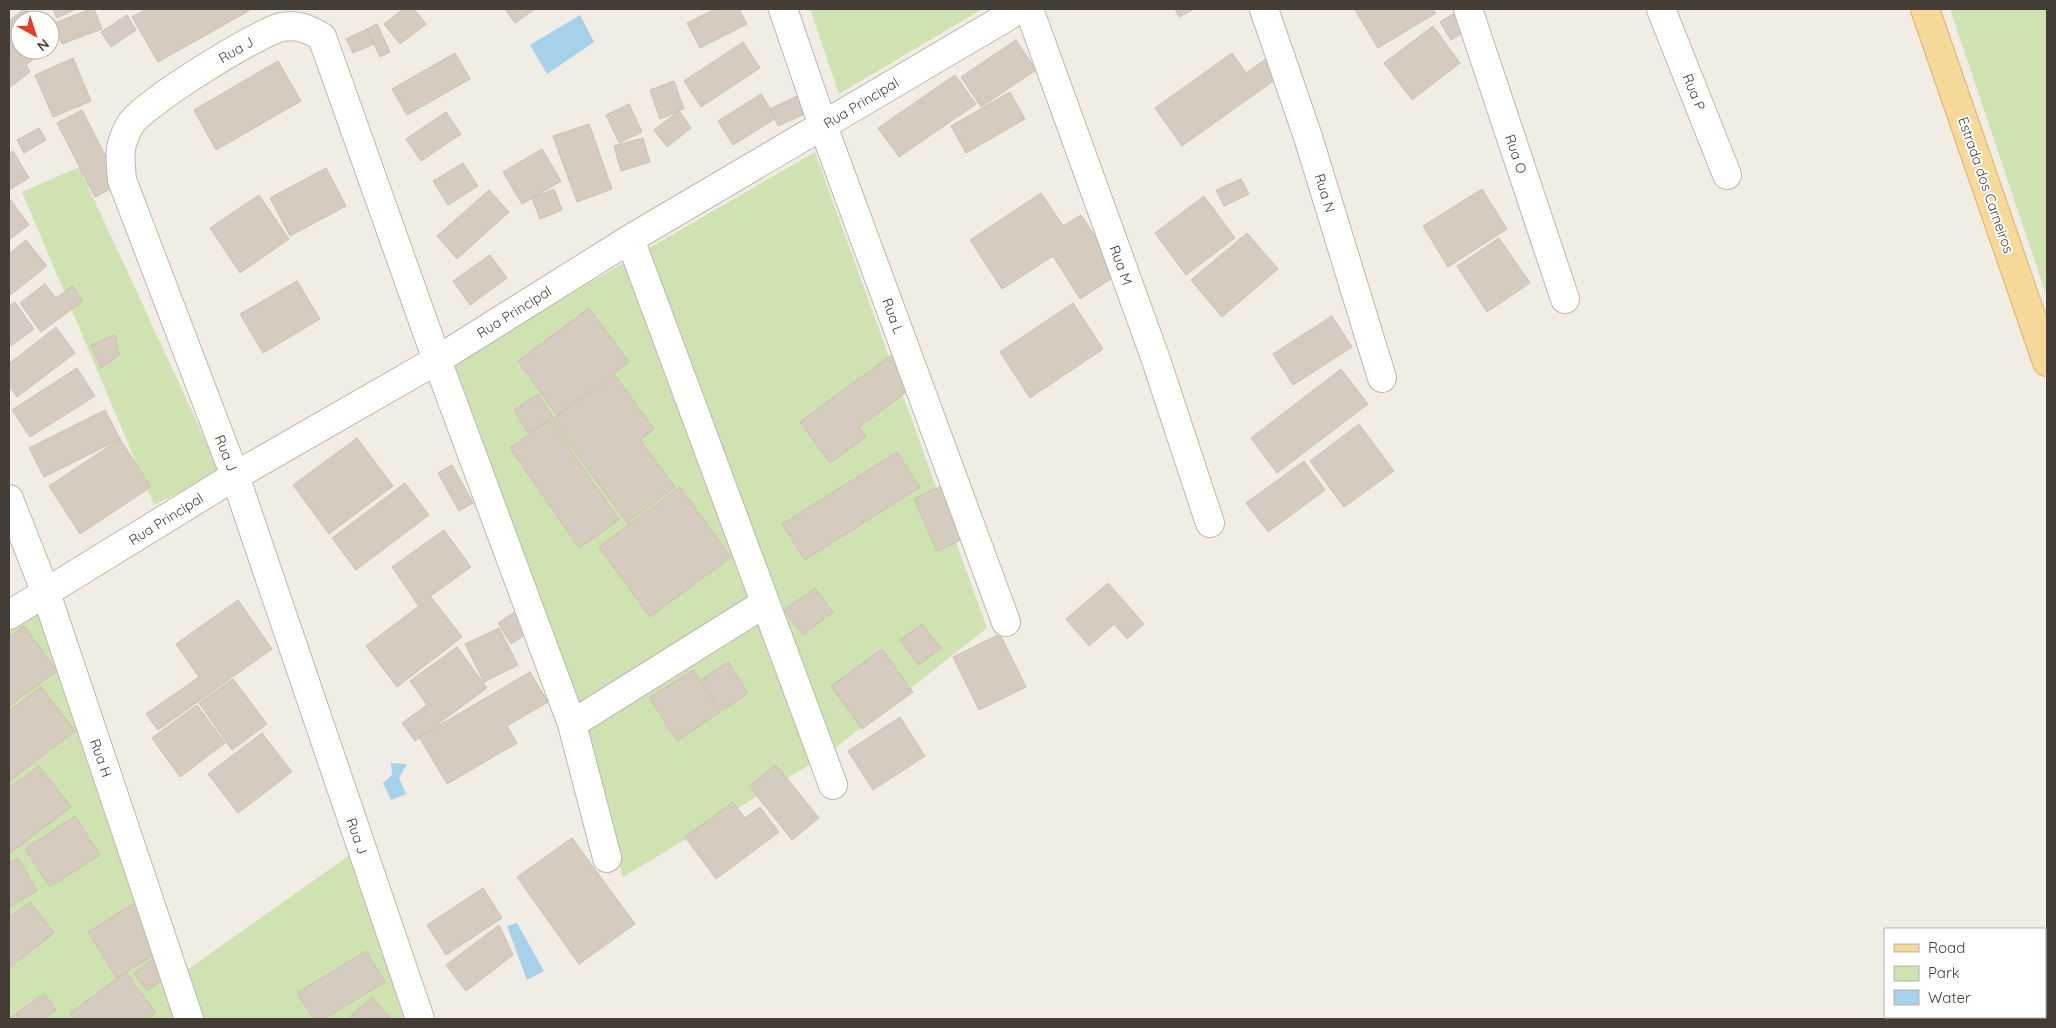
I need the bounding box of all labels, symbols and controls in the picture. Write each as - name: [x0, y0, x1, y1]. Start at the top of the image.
- north arrow: [10, 10, 60, 60]
- street label: Rua J: [215, 33, 257, 67]
- text: N: [34, 35, 53, 55]
- street label: Rua P: [1679, 71, 1709, 113]
- street label: Rua Principal: [820, 73, 902, 133]
- street label: Estrada dos Carneiros: [1954, 114, 2018, 256]
- street label: Rua O: [1501, 132, 1531, 176]
- street label: Rua N: [1311, 171, 1339, 215]
- street label: Rua M: [1106, 243, 1136, 287]
- street label: Rua Principal: [473, 282, 555, 342]
- street label: Rua L: [878, 296, 908, 337]
- street label: Rua J: [211, 432, 241, 474]
- street label: Rua Principal: [125, 489, 207, 549]
- street label: Rua H: [86, 736, 116, 780]
- street label: Rua J: [342, 815, 372, 857]
- legend: [1884, 928, 2046, 1018]
- text: Road: [1928, 938, 1965, 957]
- text: Park: [1928, 963, 1960, 982]
- text: Water: [1928, 988, 1971, 1007]

